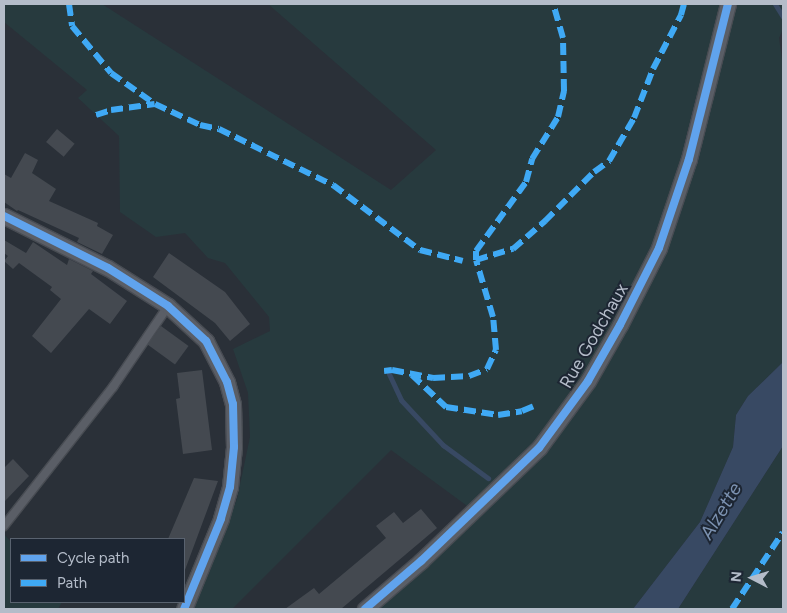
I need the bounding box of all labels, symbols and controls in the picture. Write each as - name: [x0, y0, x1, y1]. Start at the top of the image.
- street label: Rue Godchaux: [555, 280, 633, 392]
- water label: Alzette: [695, 479, 747, 543]
- legend: [10, 538, 185, 603]
- text: Cycle path: [57, 549, 129, 567]
- north arrow: [727, 553, 777, 603]
- text: N: [728, 571, 745, 583]
- text: Path: [57, 574, 87, 592]

